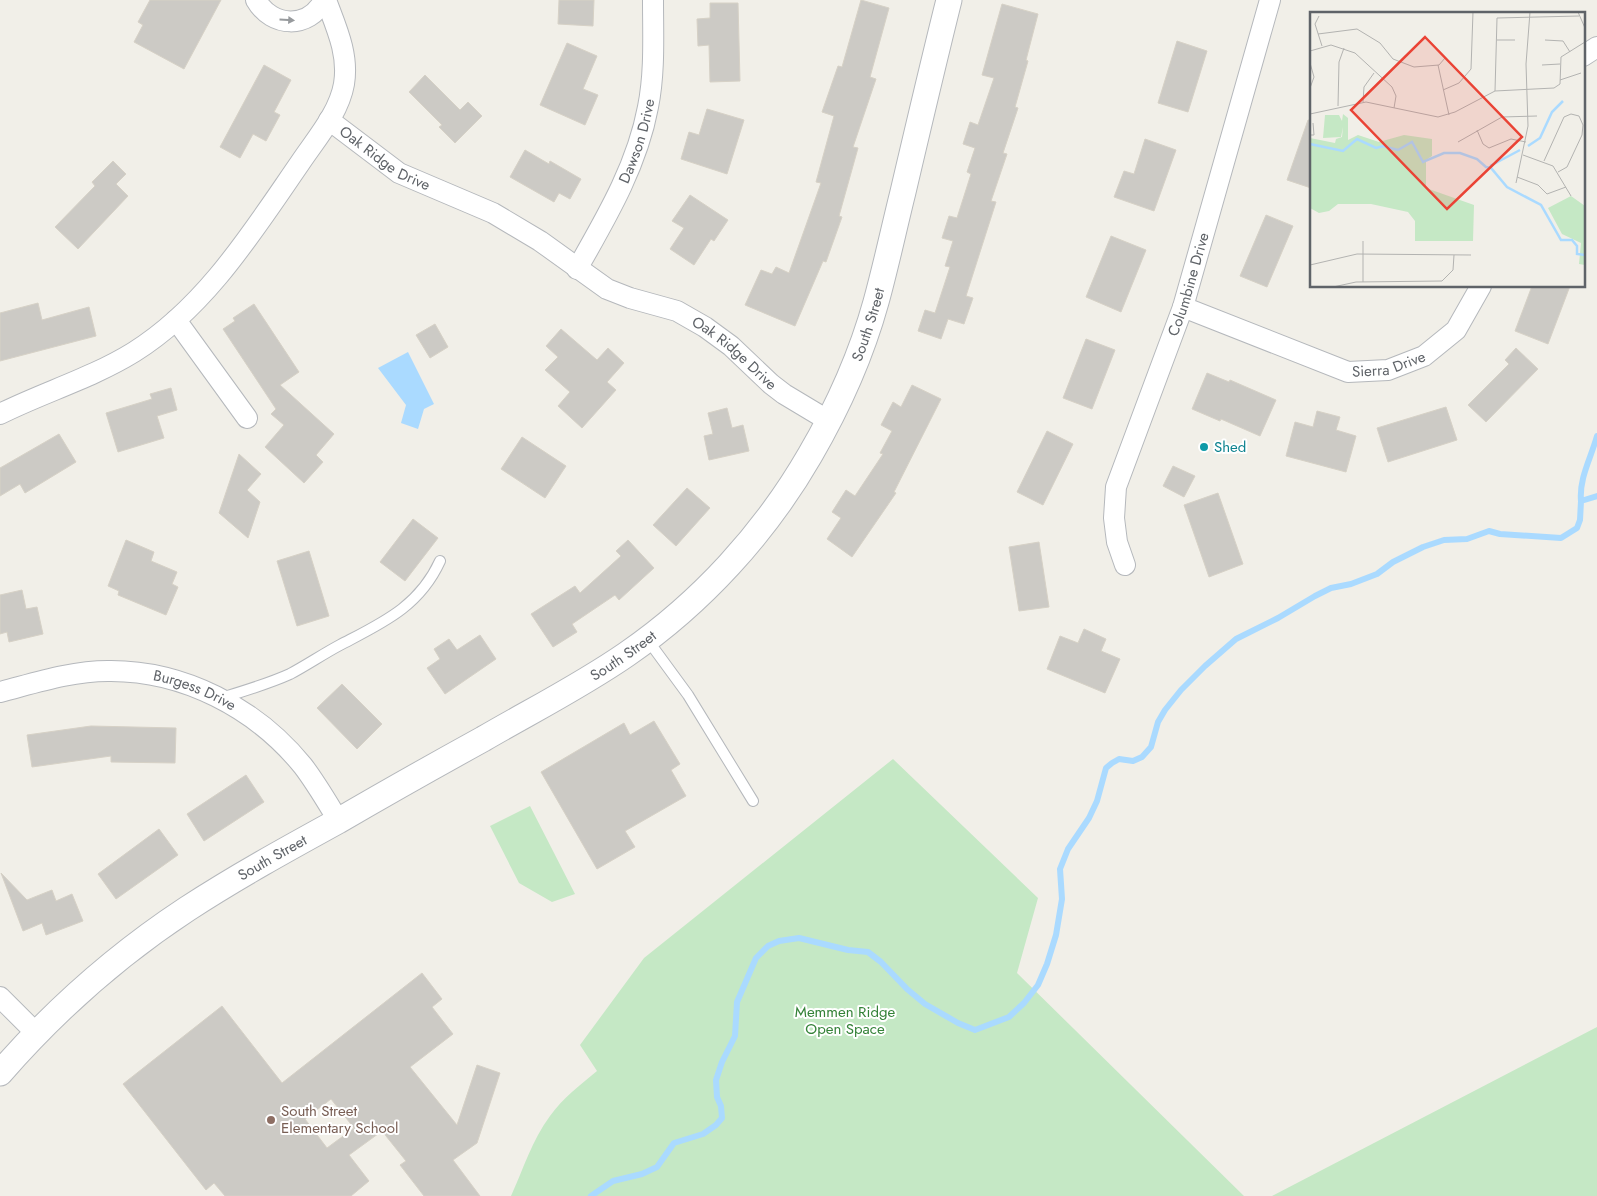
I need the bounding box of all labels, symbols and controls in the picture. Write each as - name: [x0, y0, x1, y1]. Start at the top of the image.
- inset map: [1310, 12, 1584, 288]
- one-way arrow: [279, 17, 295, 25]
- street label: Dawson Drive: [613, 97, 660, 187]
- street label: Oak Ridge Drive: [335, 121, 434, 196]
- street label: Columbine Drive: [1162, 230, 1215, 339]
- street label: South Street: [846, 285, 890, 365]
- street label: Oak Ridge Drive: [688, 311, 781, 396]
- street label: Sierra Drive: [1351, 345, 1429, 383]
- place label: Shed: [1214, 436, 1246, 458]
- marker: Shed: [1198, 441, 1210, 453]
- street label: South Street: [586, 625, 661, 686]
- street label: Burgess Drive: [151, 664, 241, 716]
- street label: South Street: [234, 829, 311, 886]
- park label: Memmen Ridge Open Space: [795, 1001, 896, 1040]
- place label: South Street Elementary School: [281, 1100, 398, 1139]
- marker: South Street Elementary School: [265, 1114, 277, 1126]

